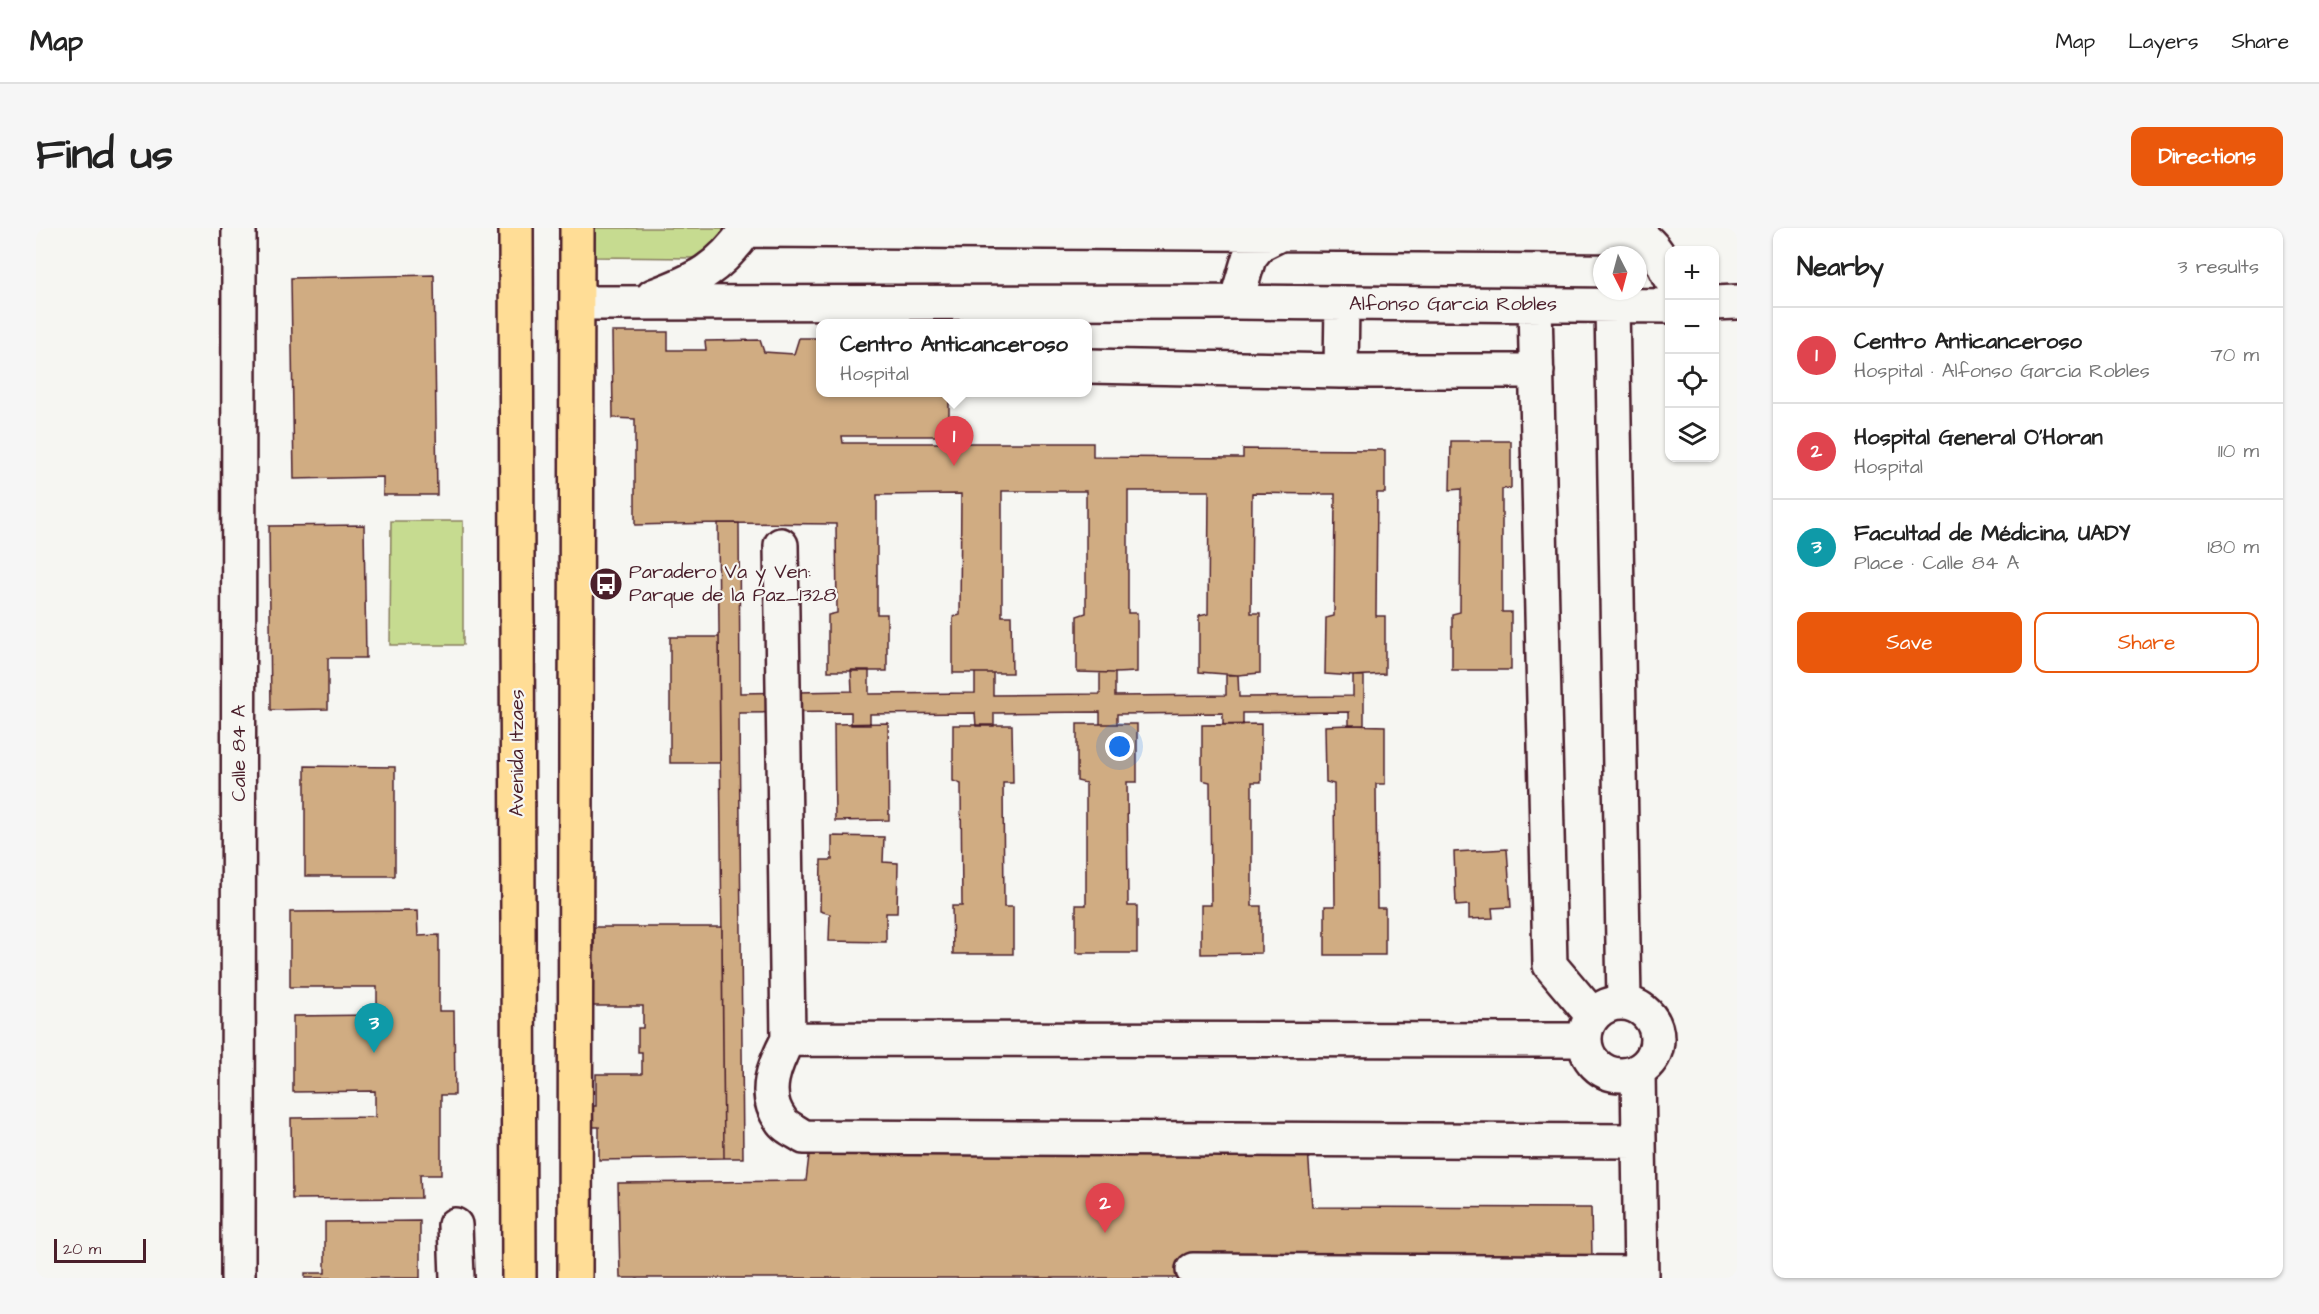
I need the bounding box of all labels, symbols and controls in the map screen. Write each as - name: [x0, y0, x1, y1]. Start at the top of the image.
- text: Map: [30, 22, 83, 61]
- text: Map: [2055, 27, 2095, 56]
- text: Layers: [2128, 27, 2198, 56]
- text: Share: [2231, 27, 2289, 56]
- text: Find us: [36, 127, 173, 185]
- button: Directions: [2131, 127, 2283, 186]
- north arrow: [1593, 246, 1647, 300]
- map controls: [1665, 246, 1719, 462]
- button: +: [1665, 246, 1719, 300]
- text: Nearby: [1797, 249, 1884, 285]
- text: 3 results: [2177, 253, 2259, 281]
- street label: Alfonso Garcia Robles: [1349, 290, 1557, 318]
- button: −: [1665, 300, 1719, 354]
- popup: [816, 319, 1092, 397]
- text: Centro Anticanceroso: [1854, 326, 2082, 357]
- text: Centro Anticanceroso: [840, 329, 1068, 360]
- text: 1: [1815, 341, 1818, 369]
- text: 70 m: [2211, 341, 2259, 369]
- button: locate: [1665, 354, 1719, 408]
- text: Hospital · Alfonso Garcia Robles: [1854, 357, 2150, 385]
- text: Hospital: [840, 360, 909, 388]
- button: layers: [1665, 408, 1719, 462]
- pin: 1: [934, 416, 974, 466]
- text: Hospital General O'Horan: [1854, 422, 2103, 453]
- text: 2: [1811, 437, 1822, 465]
- text: 110 m: [2218, 437, 2259, 465]
- text: Hospital: [1854, 453, 1923, 481]
- text: Facultad de Médicina, UADY: [1854, 518, 2130, 549]
- text: 3: [1811, 533, 1822, 561]
- text: 180 m: [2207, 533, 2259, 561]
- text: Place · Calle 84 A: [1854, 549, 2019, 577]
- place label: Paradero Va y Ven: Parque de la Paz_1328: [629, 558, 836, 609]
- bus stop icon: Paradero Va y Ven: Parque de la Paz_1328: [588, 566, 624, 602]
- button: Save: [1797, 612, 2022, 673]
- button: Share: [2034, 612, 2259, 673]
- street label: Avenida Itzaes: [503, 689, 531, 817]
- street label: Calle 84 A: [225, 704, 253, 801]
- your location: [1105, 732, 1134, 761]
- pin: 3: [354, 1004, 394, 1053]
- pin: 2: [1086, 1184, 1124, 1233]
- scale bar: [54, 1236, 146, 1264]
- text: 20 m: [63, 1238, 101, 1260]

